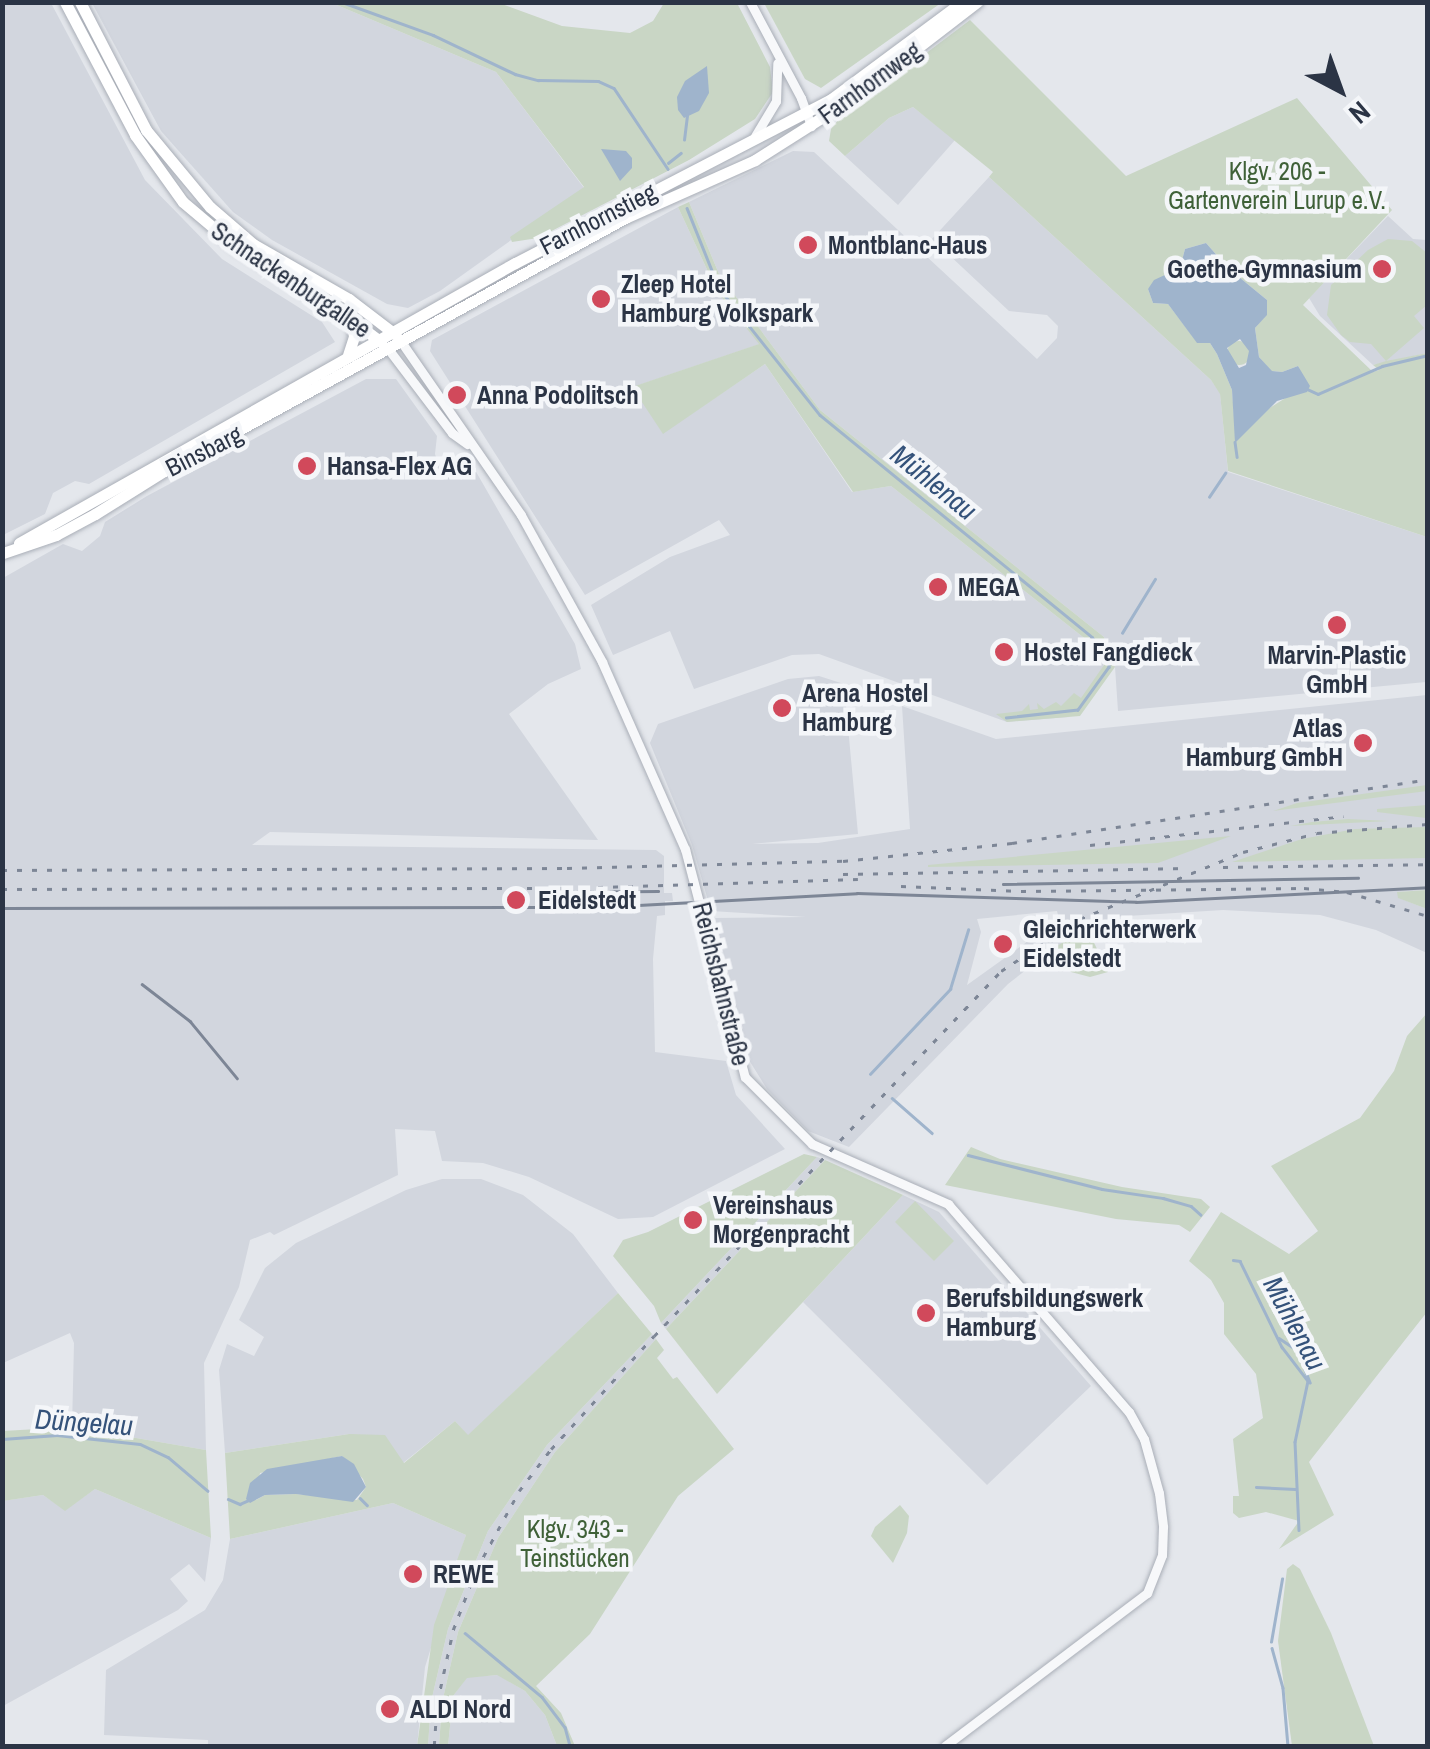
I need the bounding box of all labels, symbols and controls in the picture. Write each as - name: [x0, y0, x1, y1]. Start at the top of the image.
- street label: Farnhornweg: [813, 36, 927, 130]
- north arrow: [1290, 40, 1390, 140]
- text: N: [1341, 93, 1378, 132]
- park label: Klgv. 206 - Gartenverein Lurup e.V.: [1168, 157, 1386, 216]
- street label: Farnhornstieg: [535, 177, 661, 261]
- street label: Schnackenburgallee: [206, 216, 376, 344]
- place label: Montblanc-Haus: [828, 230, 987, 260]
- marker: Montblanc-Haus: [797, 234, 819, 256]
- place label: Goethe-Gymnasium: [1167, 254, 1362, 284]
- marker: Goethe-Gymnasium: [1371, 258, 1393, 280]
- place label: Zleep Hotel Hamburg Volkspark: [621, 270, 813, 329]
- marker: Zleep Hotel Hamburg Volkspark: [590, 288, 612, 310]
- place label: Anna Podolitsch: [477, 380, 639, 410]
- marker: Anna Podolitsch: [446, 384, 468, 406]
- street label: Binsbarg: [161, 419, 247, 483]
- water label: Mühlenau: [884, 437, 984, 527]
- place label: Hansa-Flex AG: [327, 451, 473, 481]
- marker: Hansa-Flex AG: [296, 455, 318, 477]
- place label: MEGA: [958, 572, 1019, 602]
- marker: MEGA: [927, 576, 949, 598]
- marker: Marvin-Plastic GmbH: [1326, 614, 1348, 636]
- place label: Hostel Fangdieck: [1024, 637, 1193, 667]
- marker: Hostel Fangdieck: [993, 641, 1015, 663]
- place label: Marvin-Plastic GmbH: [1268, 641, 1406, 700]
- place label: Arena Hostel Hamburg: [802, 679, 928, 738]
- marker: Arena Hostel Hamburg: [771, 697, 793, 719]
- place label: Atlas Hamburg GmbH: [1186, 714, 1343, 773]
- marker: Atlas Hamburg GmbH: [1352, 732, 1374, 754]
- place label: Eidelstedt: [538, 885, 636, 915]
- marker: Eidelstedt: [503, 887, 529, 913]
- street label: Reichsbahnstraße: [686, 899, 756, 1069]
- place label: Gleichrichterwerk Eidelstedt: [1023, 915, 1196, 974]
- marker: Gleichrichterwerk Eidelstedt: [992, 933, 1014, 955]
- place label: Vereinshaus Morgenpracht: [713, 1191, 850, 1250]
- marker: Vereinshaus Morgenpracht: [682, 1209, 704, 1231]
- water label: Mühlenau: [1256, 1271, 1334, 1375]
- place label: Berufsbildungswerk Hamburg: [946, 1284, 1143, 1343]
- marker: Berufsbildungswerk Hamburg: [915, 1302, 937, 1324]
- water label: Düngelau: [34, 1402, 134, 1442]
- park label: Klgv. 343 - Teinstücken: [520, 1515, 630, 1574]
- place label: REWE: [433, 1559, 494, 1589]
- marker: REWE: [402, 1563, 424, 1585]
- place label: ALDI Nord: [410, 1694, 511, 1724]
- marker: ALDI Nord: [379, 1698, 401, 1720]

